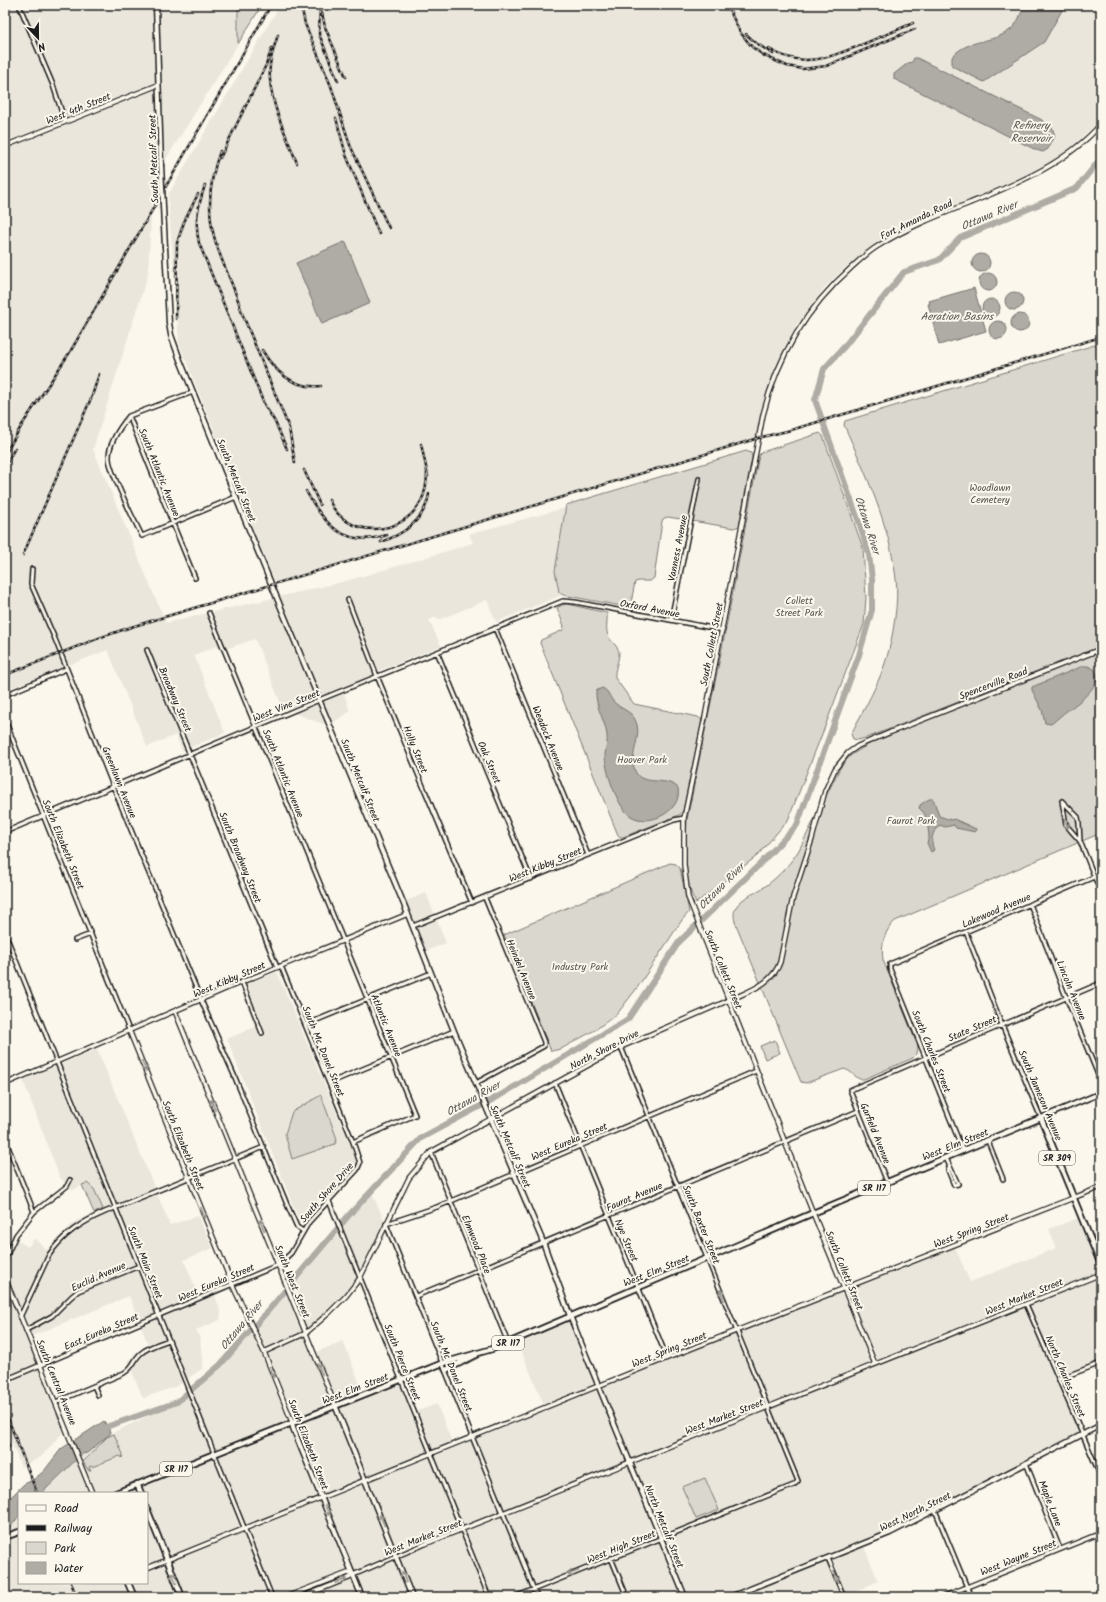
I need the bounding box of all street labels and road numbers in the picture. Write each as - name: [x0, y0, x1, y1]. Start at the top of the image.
- street label: West 4th Street: [44, 89, 113, 129]
- street label: South Metcalf Street: [144, 114, 164, 204]
- street label: Fort Amanda Road: [878, 195, 956, 244]
- street label: South Atlantic Avenue: [134, 426, 184, 520]
- street label: South Metcalf Street: [212, 436, 260, 525]
- street label: Vanness Avenue: [664, 513, 692, 583]
- street label: Oxford Avenue: [619, 595, 681, 623]
- street label: South Collett Street: [696, 601, 728, 687]
- street label: Spencerville Road: [957, 663, 1031, 704]
- street label: Broadway Street: [154, 664, 196, 735]
- street label: West Vine Street: [250, 685, 323, 727]
- street label: Weadock Avenue: [528, 703, 569, 774]
- street label: Holly Street: [398, 723, 432, 776]
- street label: South Atlantic Avenue: [258, 727, 308, 821]
- street label: South Metcalf Street: [336, 736, 384, 825]
- street label: Oak Street: [473, 739, 505, 786]
- street label: Greenlawn Avenue: [97, 744, 141, 821]
- street label: South Elizabeth Street: [38, 797, 89, 892]
- street label: South Broadway Street: [214, 809, 266, 906]
- street label: West Kibby Street: [507, 843, 584, 887]
- street label: Lakewood Avenue: [959, 889, 1034, 933]
- street label: South Collett Street: [700, 927, 746, 1012]
- street label: Heindel Avenue: [502, 937, 541, 1003]
- street label: West Kibby Street: [191, 957, 268, 1002]
- street label: Lincoln Avenue: [1052, 958, 1091, 1023]
- street label: Atlantic Avenue: [366, 992, 406, 1060]
- street label: South Mc Donel Street: [298, 1003, 349, 1099]
- street label: South Charles Street: [907, 1008, 955, 1095]
- street label: State Street: [946, 1011, 999, 1046]
- street label: North Shore Drive: [567, 1025, 642, 1074]
- street label: South Jameson Avenue: [1014, 1047, 1067, 1144]
- street label: South Elizabeth Street: [158, 1098, 209, 1193]
- street label: Garfield Avenue: [856, 1100, 895, 1167]
- street label: South Metcalf Street: [485, 1102, 535, 1191]
- street label: West Eureka Street: [529, 1119, 610, 1165]
- street label: West Elm Street: [920, 1124, 991, 1165]
- road number: SR 309: [1039, 1151, 1075, 1165]
- street label: South Shore Drive: [296, 1158, 358, 1227]
- street label: Faurot Avenue: [604, 1178, 666, 1216]
- road number: SR 117: [858, 1181, 890, 1195]
- street label: South Baxter Street: [678, 1182, 724, 1267]
- street label: West Spring Street: [931, 1209, 1012, 1253]
- street label: Elmwood Place: [457, 1212, 495, 1277]
- street label: Nye Street: [610, 1216, 642, 1264]
- street label: South Main Street: [123, 1223, 167, 1301]
- street label: South Collett Street: [821, 1228, 867, 1313]
- street label: South West Street: [270, 1242, 314, 1321]
- street label: West Elm Street: [621, 1250, 692, 1291]
- street label: Euclid Avenue: [68, 1258, 129, 1296]
- street label: West Eureka Street: [176, 1260, 257, 1306]
- street label: West Market Street: [983, 1274, 1066, 1320]
- street label: East Eureka Street: [61, 1309, 141, 1355]
- street label: South Mc Donel Street: [426, 1318, 477, 1414]
- street label: South Pierce Street: [379, 1321, 425, 1403]
- street label: West Spring Street: [629, 1328, 709, 1372]
- street label: North Charles Street: [1041, 1333, 1090, 1420]
- road number: SR 117: [492, 1336, 524, 1350]
- street label: South Central Avenue: [32, 1337, 81, 1428]
- street label: West Elm Street: [320, 1369, 391, 1409]
- street label: West Market Street: [683, 1395, 766, 1439]
- street label: South Elizabeth Street: [283, 1397, 333, 1492]
- road number: SR 117: [160, 1462, 192, 1476]
- street label: Maple Lane: [1034, 1478, 1066, 1529]
- street label: North Metcalf Street: [640, 1482, 688, 1571]
- street label: West North Street: [877, 1488, 954, 1536]
- street label: West Market Street: [382, 1515, 465, 1561]
- street label: West High Street: [585, 1526, 658, 1568]
- street label: West Wayne Street: [978, 1535, 1059, 1580]

